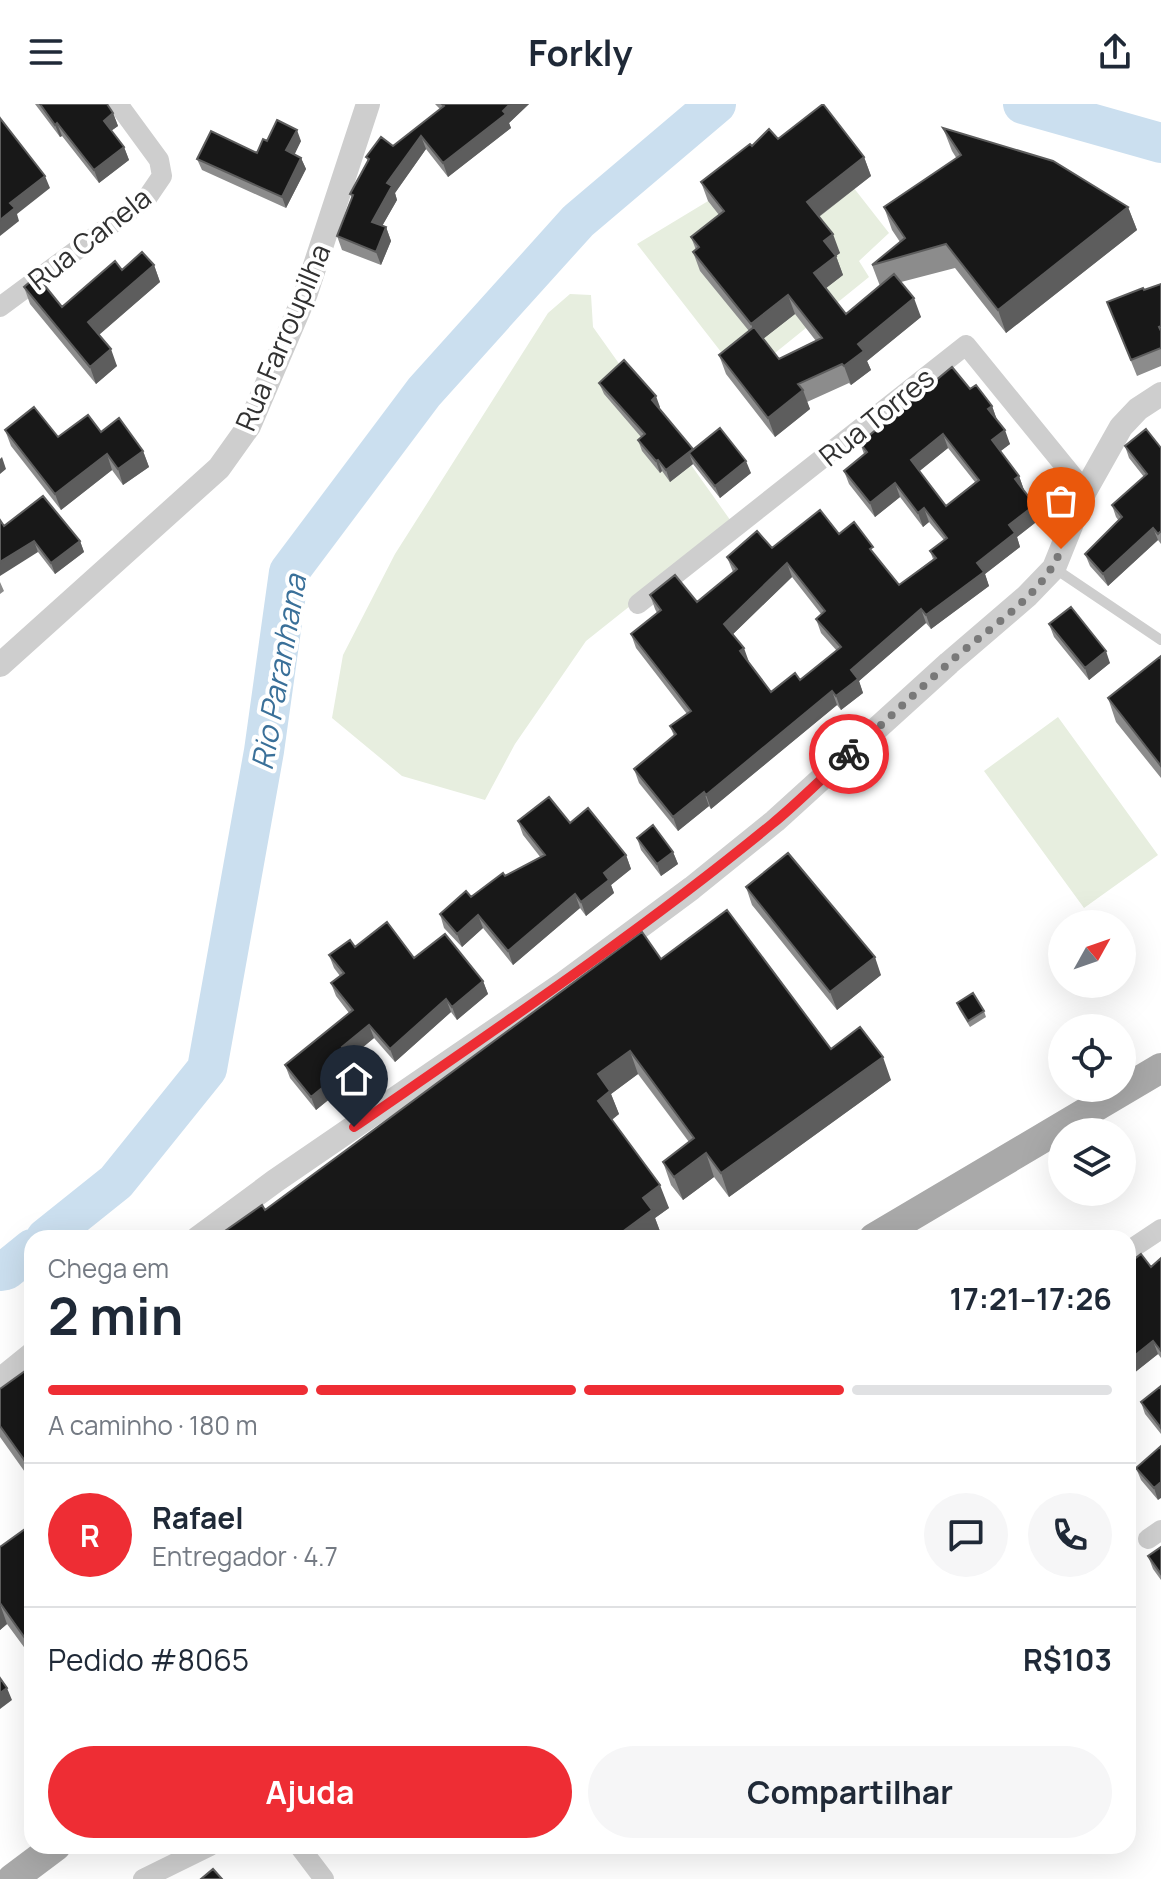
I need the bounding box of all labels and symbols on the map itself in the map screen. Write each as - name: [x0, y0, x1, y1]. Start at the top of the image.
- street label: Rua Canela: [20, 178, 158, 298]
- street label: Rua Farroupilha: [226, 238, 338, 436]
- street label: Rua Torres: [811, 358, 941, 474]
- pin: [1027, 467, 1095, 549]
- water label: Rio Paranhana: [241, 570, 316, 773]
- courier: [809, 714, 889, 794]
- north arrow: [1048, 910, 1136, 998]
- pin: [320, 1045, 388, 1127]

